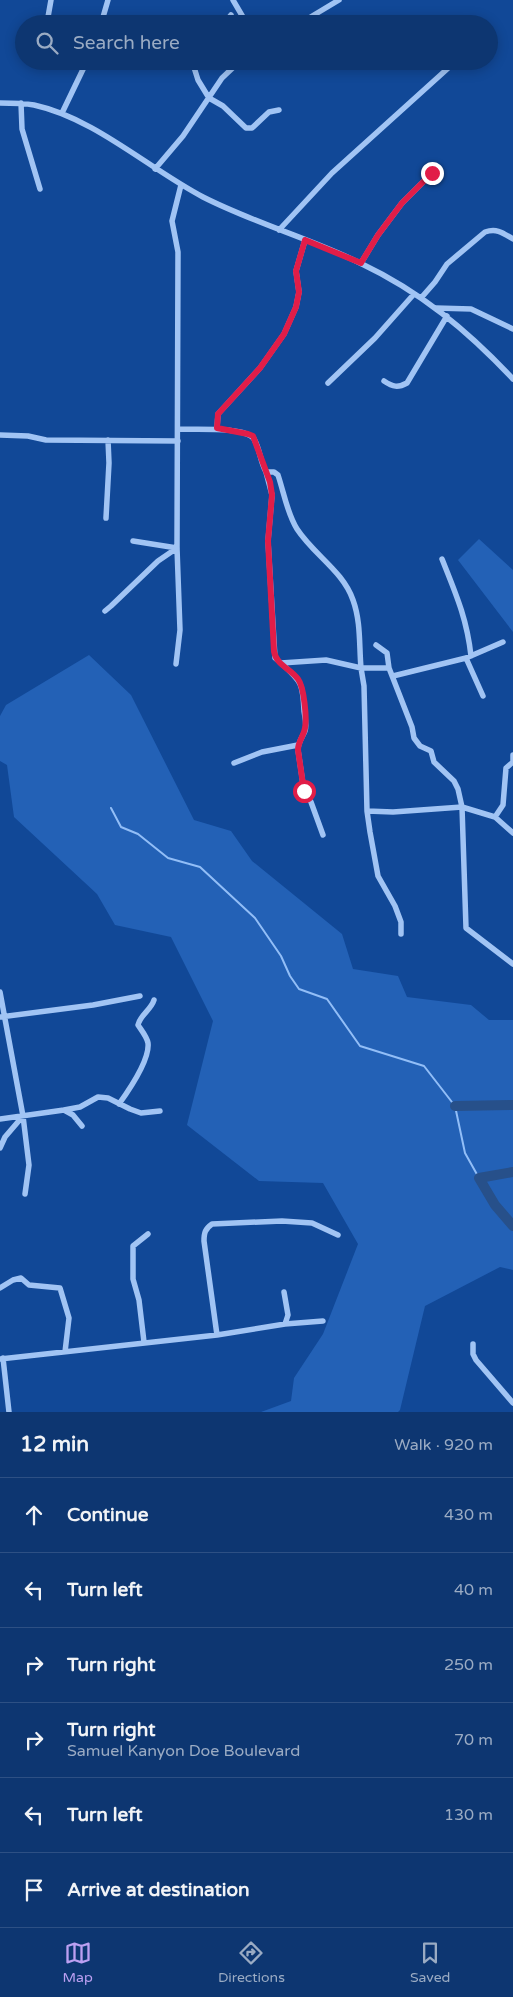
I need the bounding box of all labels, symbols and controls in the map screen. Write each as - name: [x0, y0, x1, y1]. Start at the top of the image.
- search box: [15, 15, 498, 70]
- icon: search: [33, 29, 61, 57]
- text: Search here: [73, 32, 180, 54]
- route end: [421, 162, 444, 185]
- route start: [293, 780, 316, 803]
- text: 12 min: [20, 1432, 89, 1457]
- text: Walk · 920 m: [394, 1435, 493, 1455]
- icon: ahead: [20, 1501, 48, 1529]
- text: Continue: [67, 1504, 149, 1526]
- text: 430 m: [444, 1505, 493, 1525]
- icon: left: [20, 1576, 48, 1604]
- text: Turn left: [67, 1579, 143, 1601]
- text: 40 m: [454, 1580, 493, 1600]
- icon: right: [20, 1651, 48, 1679]
- text: Turn right: [67, 1654, 155, 1676]
- text: 250 m: [444, 1655, 493, 1675]
- text: Turn right: [67, 1719, 155, 1741]
- icon: right: [20, 1726, 48, 1754]
- text: 70 m: [454, 1730, 493, 1750]
- text: Samuel Kanyon Doe Boulevard: [67, 1741, 300, 1761]
- icon: left: [20, 1801, 48, 1829]
- text: Turn left: [67, 1804, 143, 1826]
- text: 130 m: [444, 1805, 493, 1825]
- icon: arrive: [20, 1876, 48, 1904]
- text: Arrive at destination: [67, 1879, 250, 1901]
- tab: Map: [63, 1939, 93, 1986]
- tab: Directions: [218, 1939, 285, 1986]
- tab: Saved: [410, 1939, 450, 1986]

